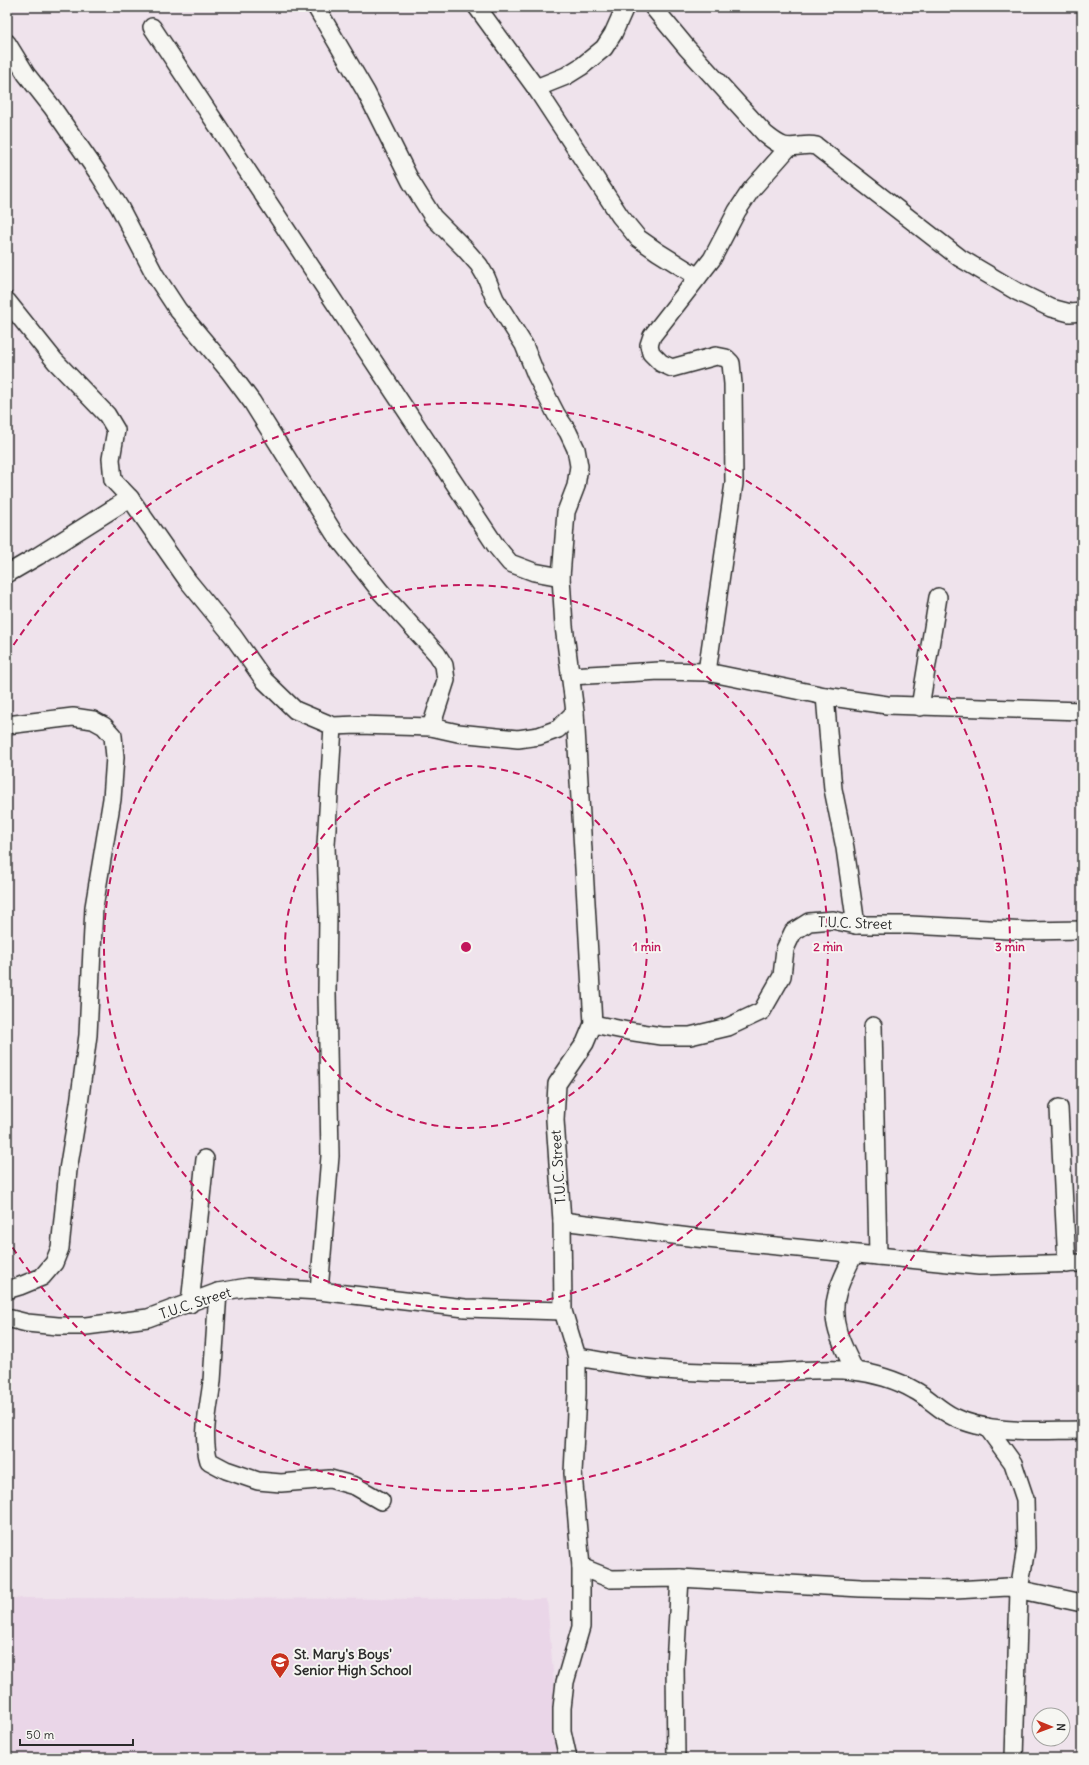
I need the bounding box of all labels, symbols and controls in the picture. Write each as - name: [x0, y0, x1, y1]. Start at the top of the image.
- street label: T.U.C. Street: [818, 913, 893, 933]
- text: 1 min: [633, 939, 661, 954]
- text: 2 min: [813, 939, 843, 954]
- text: 3 min: [995, 939, 1025, 954]
- centre of rings: [459, 940, 473, 954]
- street label: T.U.C. Street: [546, 1129, 570, 1205]
- street label: T.U.C. Street: [157, 1283, 233, 1323]
- place label: St. Mary's Boys' Senior High School: [294, 1645, 412, 1679]
- school or university icon: St. Mary's Boys' Senior High School: [269, 1651, 291, 1679]
- north arrow: [1031, 1707, 1071, 1747]
- scale bar: [20, 1721, 133, 1747]
- text: N: [1054, 1723, 1068, 1731]
- text: 50 m: [26, 1727, 55, 1742]

